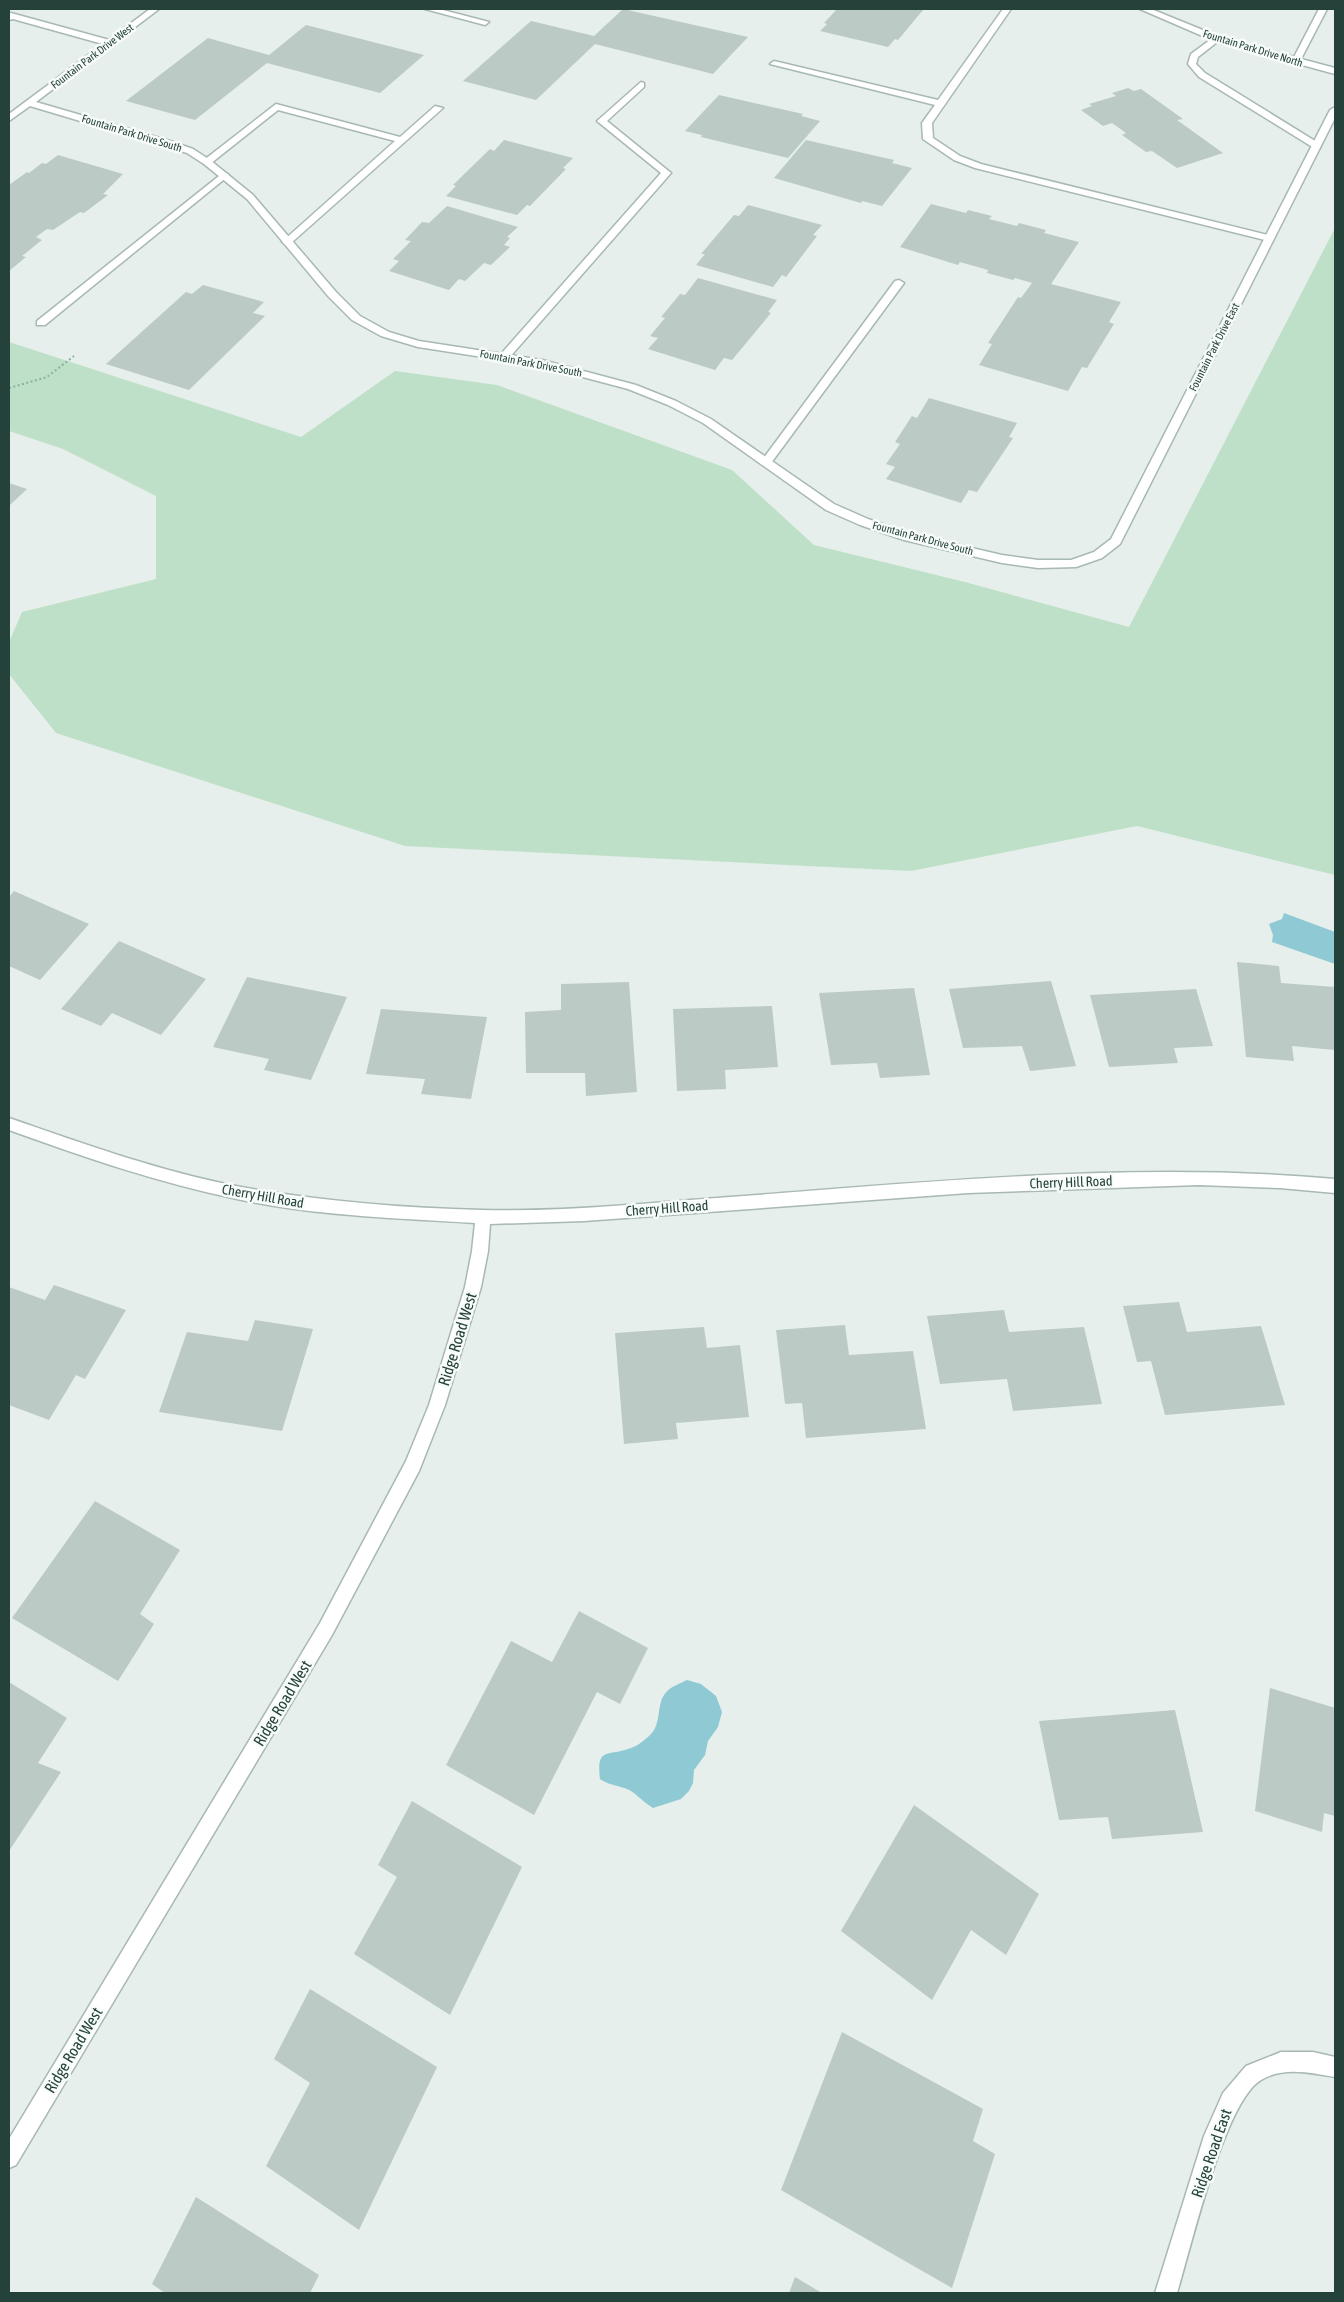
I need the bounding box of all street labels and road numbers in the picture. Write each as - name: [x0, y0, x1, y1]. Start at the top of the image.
- street label: Fountain Park Drive West: [48, 21, 136, 91]
- street label: Fountain Park Drive North: [1202, 27, 1304, 69]
- street label: Fountain Park Drive South: [81, 112, 183, 154]
- street label: Fountain Park Drive East: [1187, 301, 1241, 393]
- street label: Fountain Park Drive South: [479, 347, 583, 379]
- street label: Fountain Park Drive South: [871, 519, 975, 557]
- street label: Cherry Hill Road: [1029, 1173, 1113, 1191]
- street label: Cherry Hill Road: [221, 1181, 305, 1211]
- street label: Cherry Hill Road: [625, 1197, 709, 1219]
- street label: Ridge Road West: [434, 1290, 481, 1388]
- street label: Ridge Road West: [249, 1657, 316, 1750]
- street label: Ridge Road West: [40, 2004, 107, 2097]
- street label: Ridge Road East: [1187, 2106, 1236, 2200]

